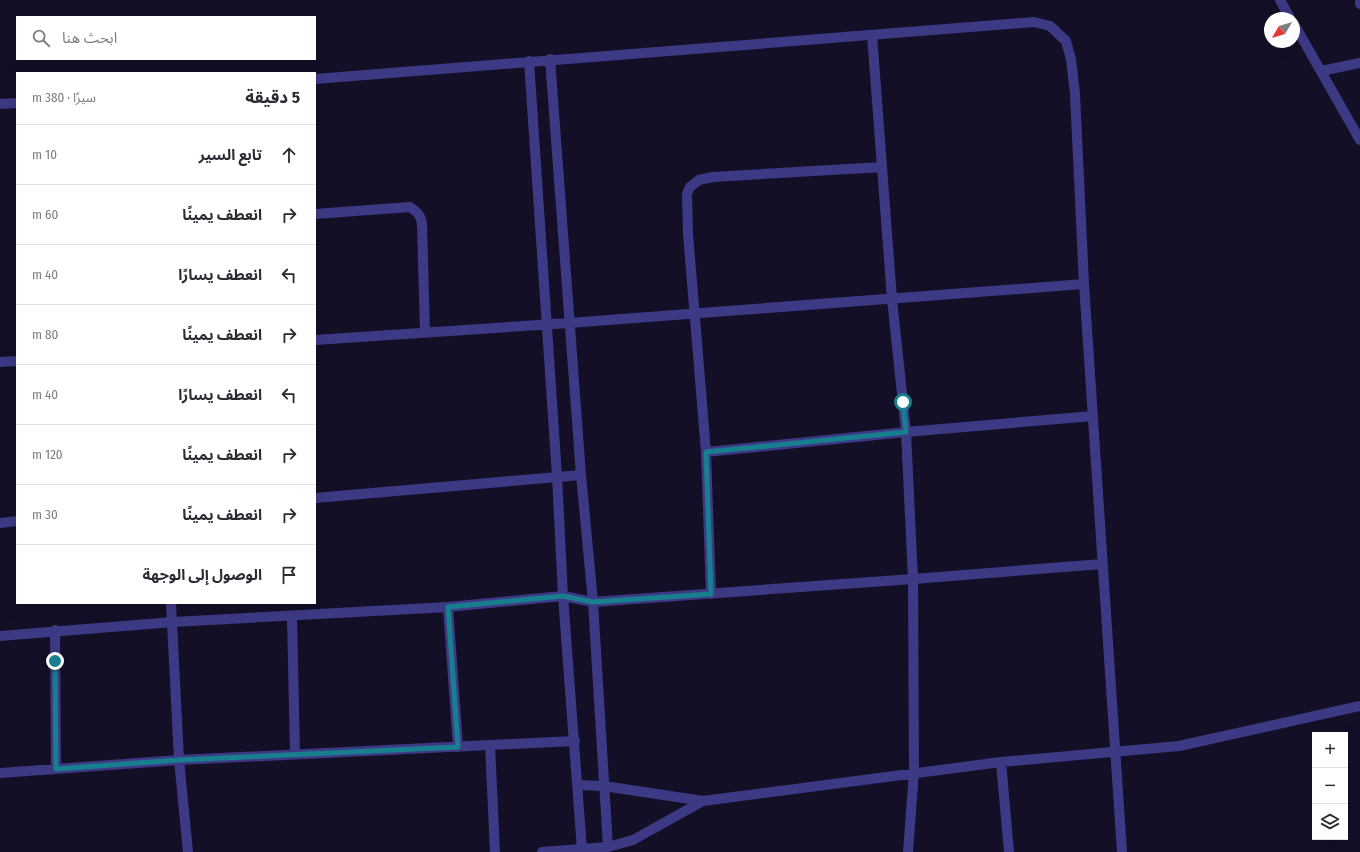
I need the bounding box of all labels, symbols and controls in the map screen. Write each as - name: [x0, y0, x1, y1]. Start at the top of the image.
- north arrow: [1264, 12, 1300, 48]
- search box: [16, 16, 316, 60]
- icon: search: [30, 27, 52, 49]
- text: ابحث هنا: [62, 29, 117, 47]
- text: 5 دقيقة: [245, 87, 300, 108]
- text: سيرًا · 380 m: [32, 90, 96, 105]
- icon: ahead: [278, 144, 300, 166]
- text: تابع السير: [199, 146, 262, 164]
- text: 10 m: [32, 147, 57, 162]
- icon: right: [278, 204, 300, 226]
- text: انعطف يمينًا: [182, 206, 262, 224]
- text: 60 m: [32, 207, 58, 222]
- icon: left: [278, 264, 300, 286]
- text: انعطف يسارًا: [178, 266, 262, 284]
- text: 40 m: [32, 267, 58, 282]
- icon: right: [278, 324, 300, 346]
- text: انعطف يمينًا: [182, 326, 262, 344]
- text: 80 m: [32, 327, 58, 342]
- icon: left: [278, 384, 300, 406]
- text: انعطف يسارًا: [178, 386, 262, 404]
- text: 40 m: [32, 387, 58, 402]
- route start: [894, 393, 912, 411]
- icon: right: [278, 444, 300, 466]
- text: انعطف يمينًا: [182, 446, 262, 464]
- text: 120 m: [32, 447, 63, 462]
- icon: right: [278, 504, 300, 526]
- text: انعطف يمينًا: [182, 506, 262, 524]
- text: 30 m: [32, 507, 58, 522]
- icon: arrive: [278, 564, 300, 586]
- text: الوصول إلى الوجهة: [142, 566, 262, 584]
- route end: [46, 652, 64, 670]
- map controls: [1312, 732, 1348, 840]
- button: +: [1312, 732, 1348, 768]
- button: −: [1312, 768, 1348, 804]
- button: layers: [1312, 804, 1348, 840]

